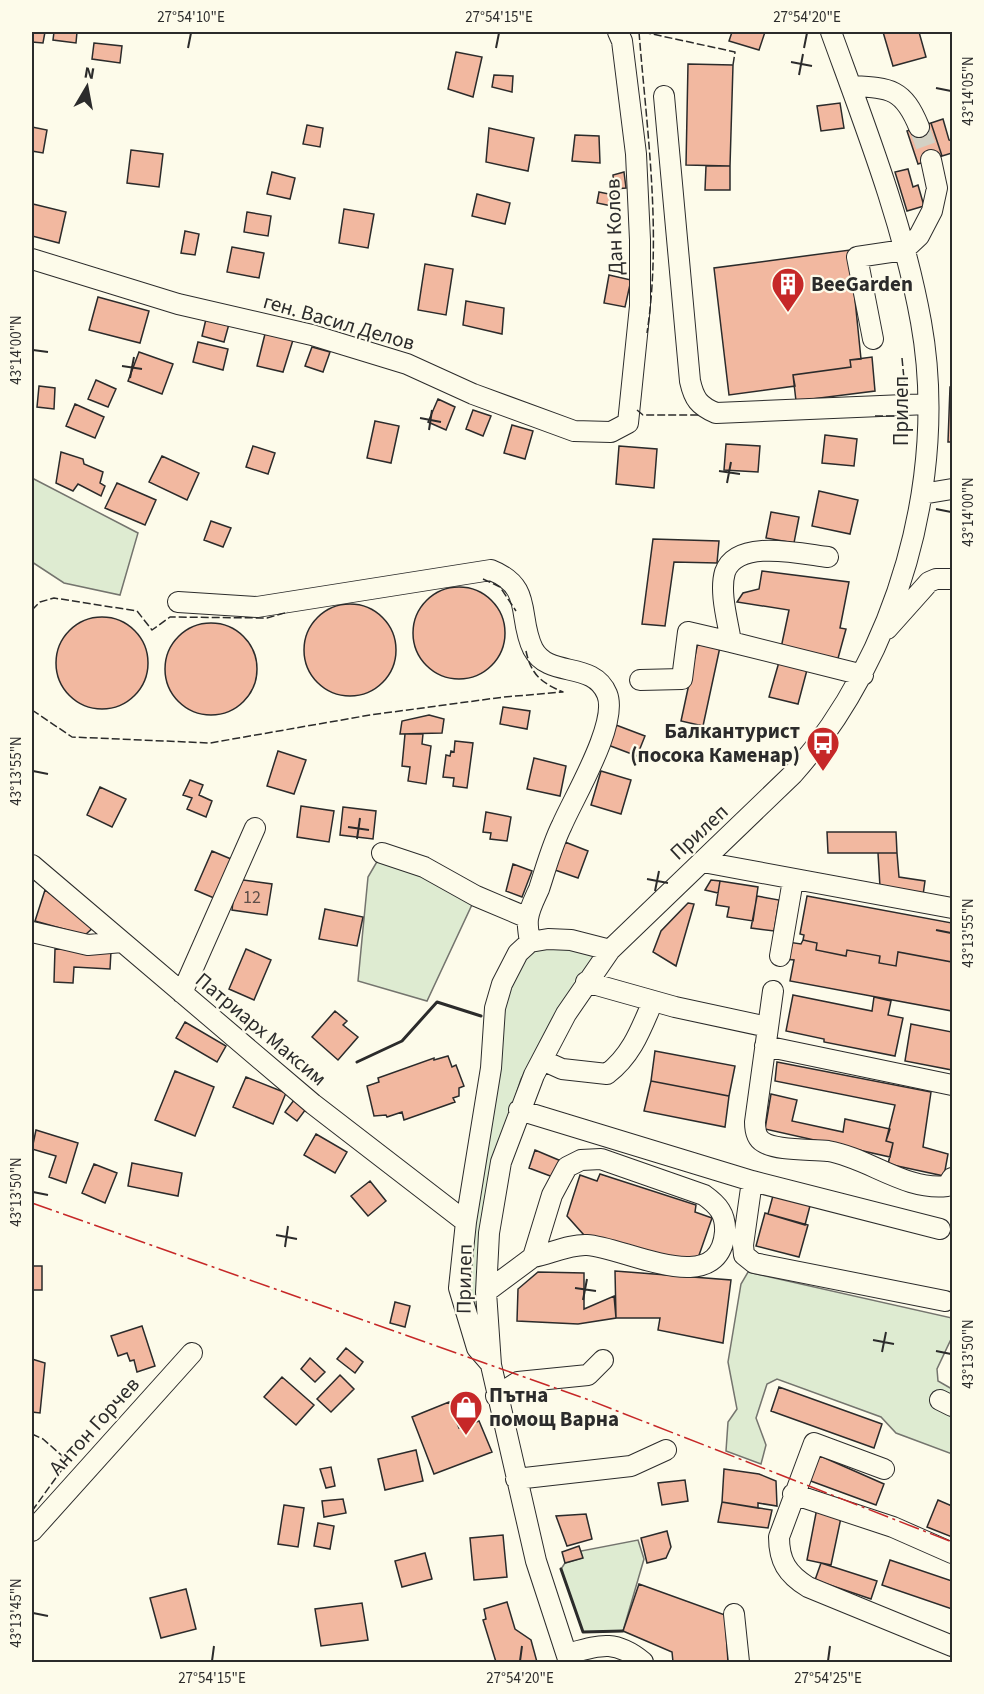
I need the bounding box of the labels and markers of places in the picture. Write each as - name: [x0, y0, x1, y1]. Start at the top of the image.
- building icon: BeeGarden: [770, 266, 806, 313]
- place label: BeeGarden: [811, 269, 913, 299]
- place label: Балкантурист (посока Каменар): [630, 716, 800, 770]
- bus stop icon: Балкантурист (посока Каменар): [805, 725, 841, 772]
- place label: Пътна помощ Варна: [489, 1380, 619, 1434]
- shop icon: Пътна помощ Варна: [448, 1389, 484, 1436]

